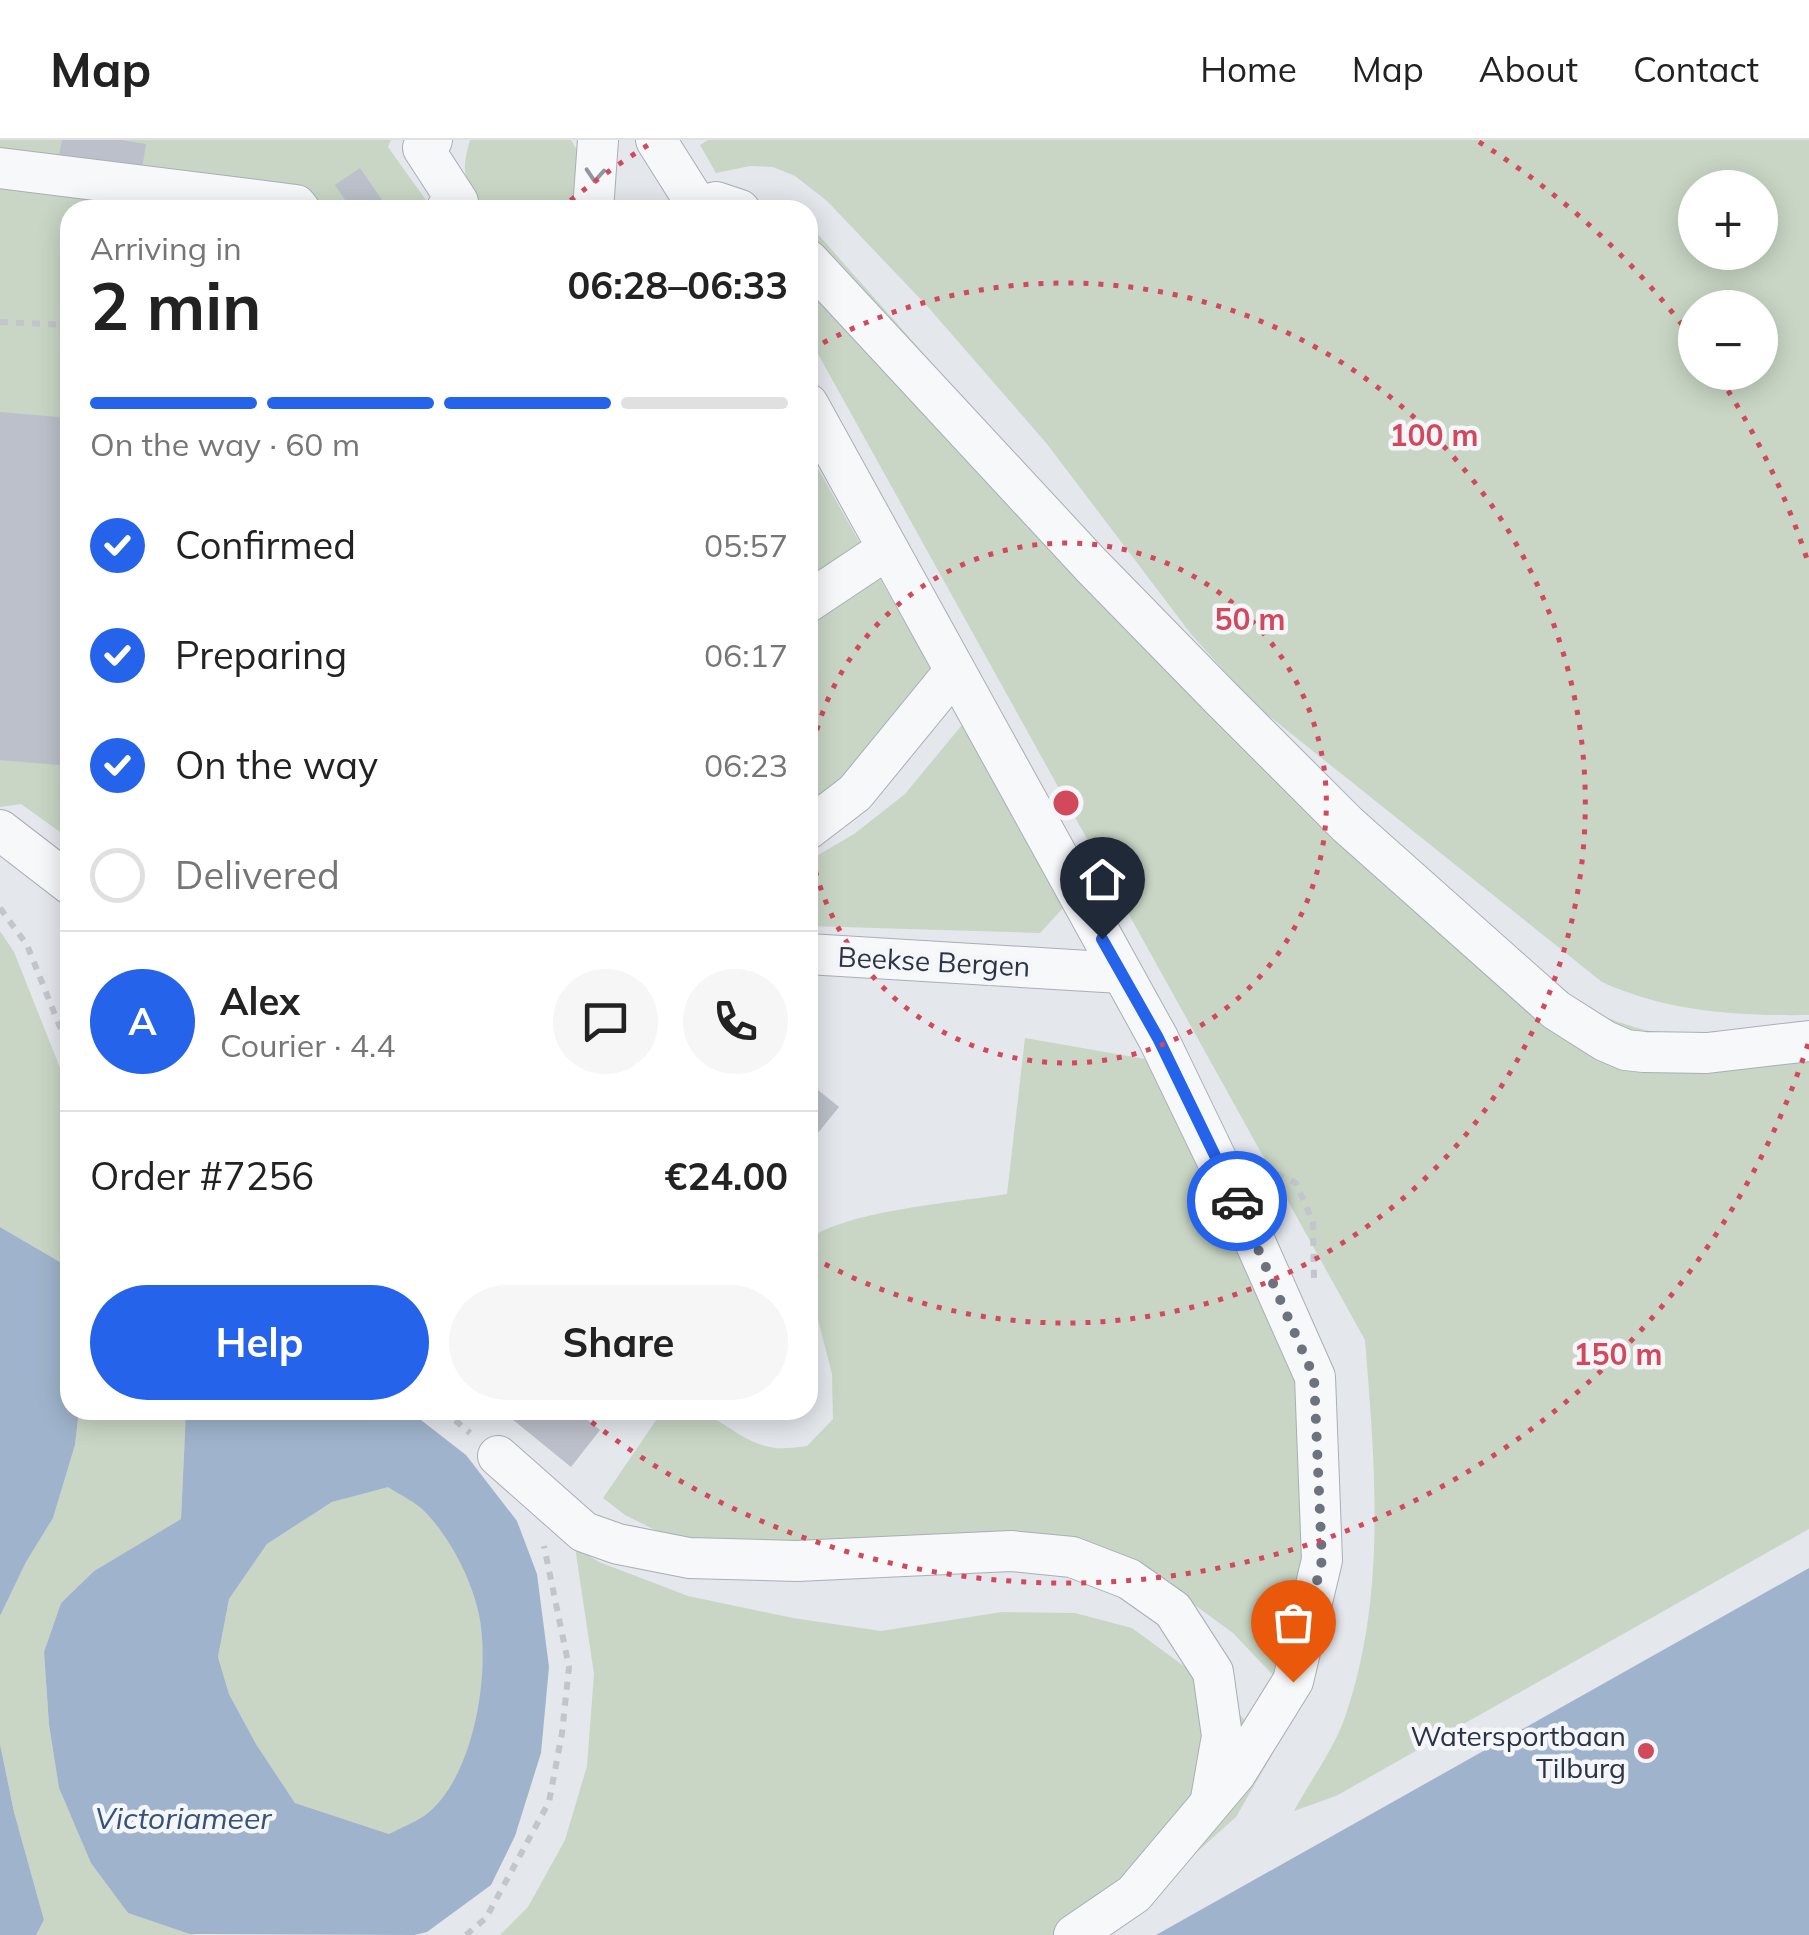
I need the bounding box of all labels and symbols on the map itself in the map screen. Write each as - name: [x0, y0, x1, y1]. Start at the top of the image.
- one-way arrow: [585, 167, 607, 183]
- text: 100 m: [1389, 416, 1479, 454]
- text: 50 m: [1214, 600, 1286, 638]
- centre of rings: [1048, 785, 1084, 821]
- pin: [1060, 837, 1145, 940]
- street label: Beekse Bergen: [837, 938, 1031, 984]
- courier: [1187, 1151, 1287, 1251]
- text: 150 m: [1573, 1335, 1663, 1373]
- pin: [1251, 1580, 1336, 1683]
- place label: Watersportbaan Tilburg: [1411, 1718, 1626, 1785]
- marker: Watersportbaan Tilburg: [1635, 1740, 1657, 1762]
- water label: Victoriameer: [95, 1799, 272, 1837]

